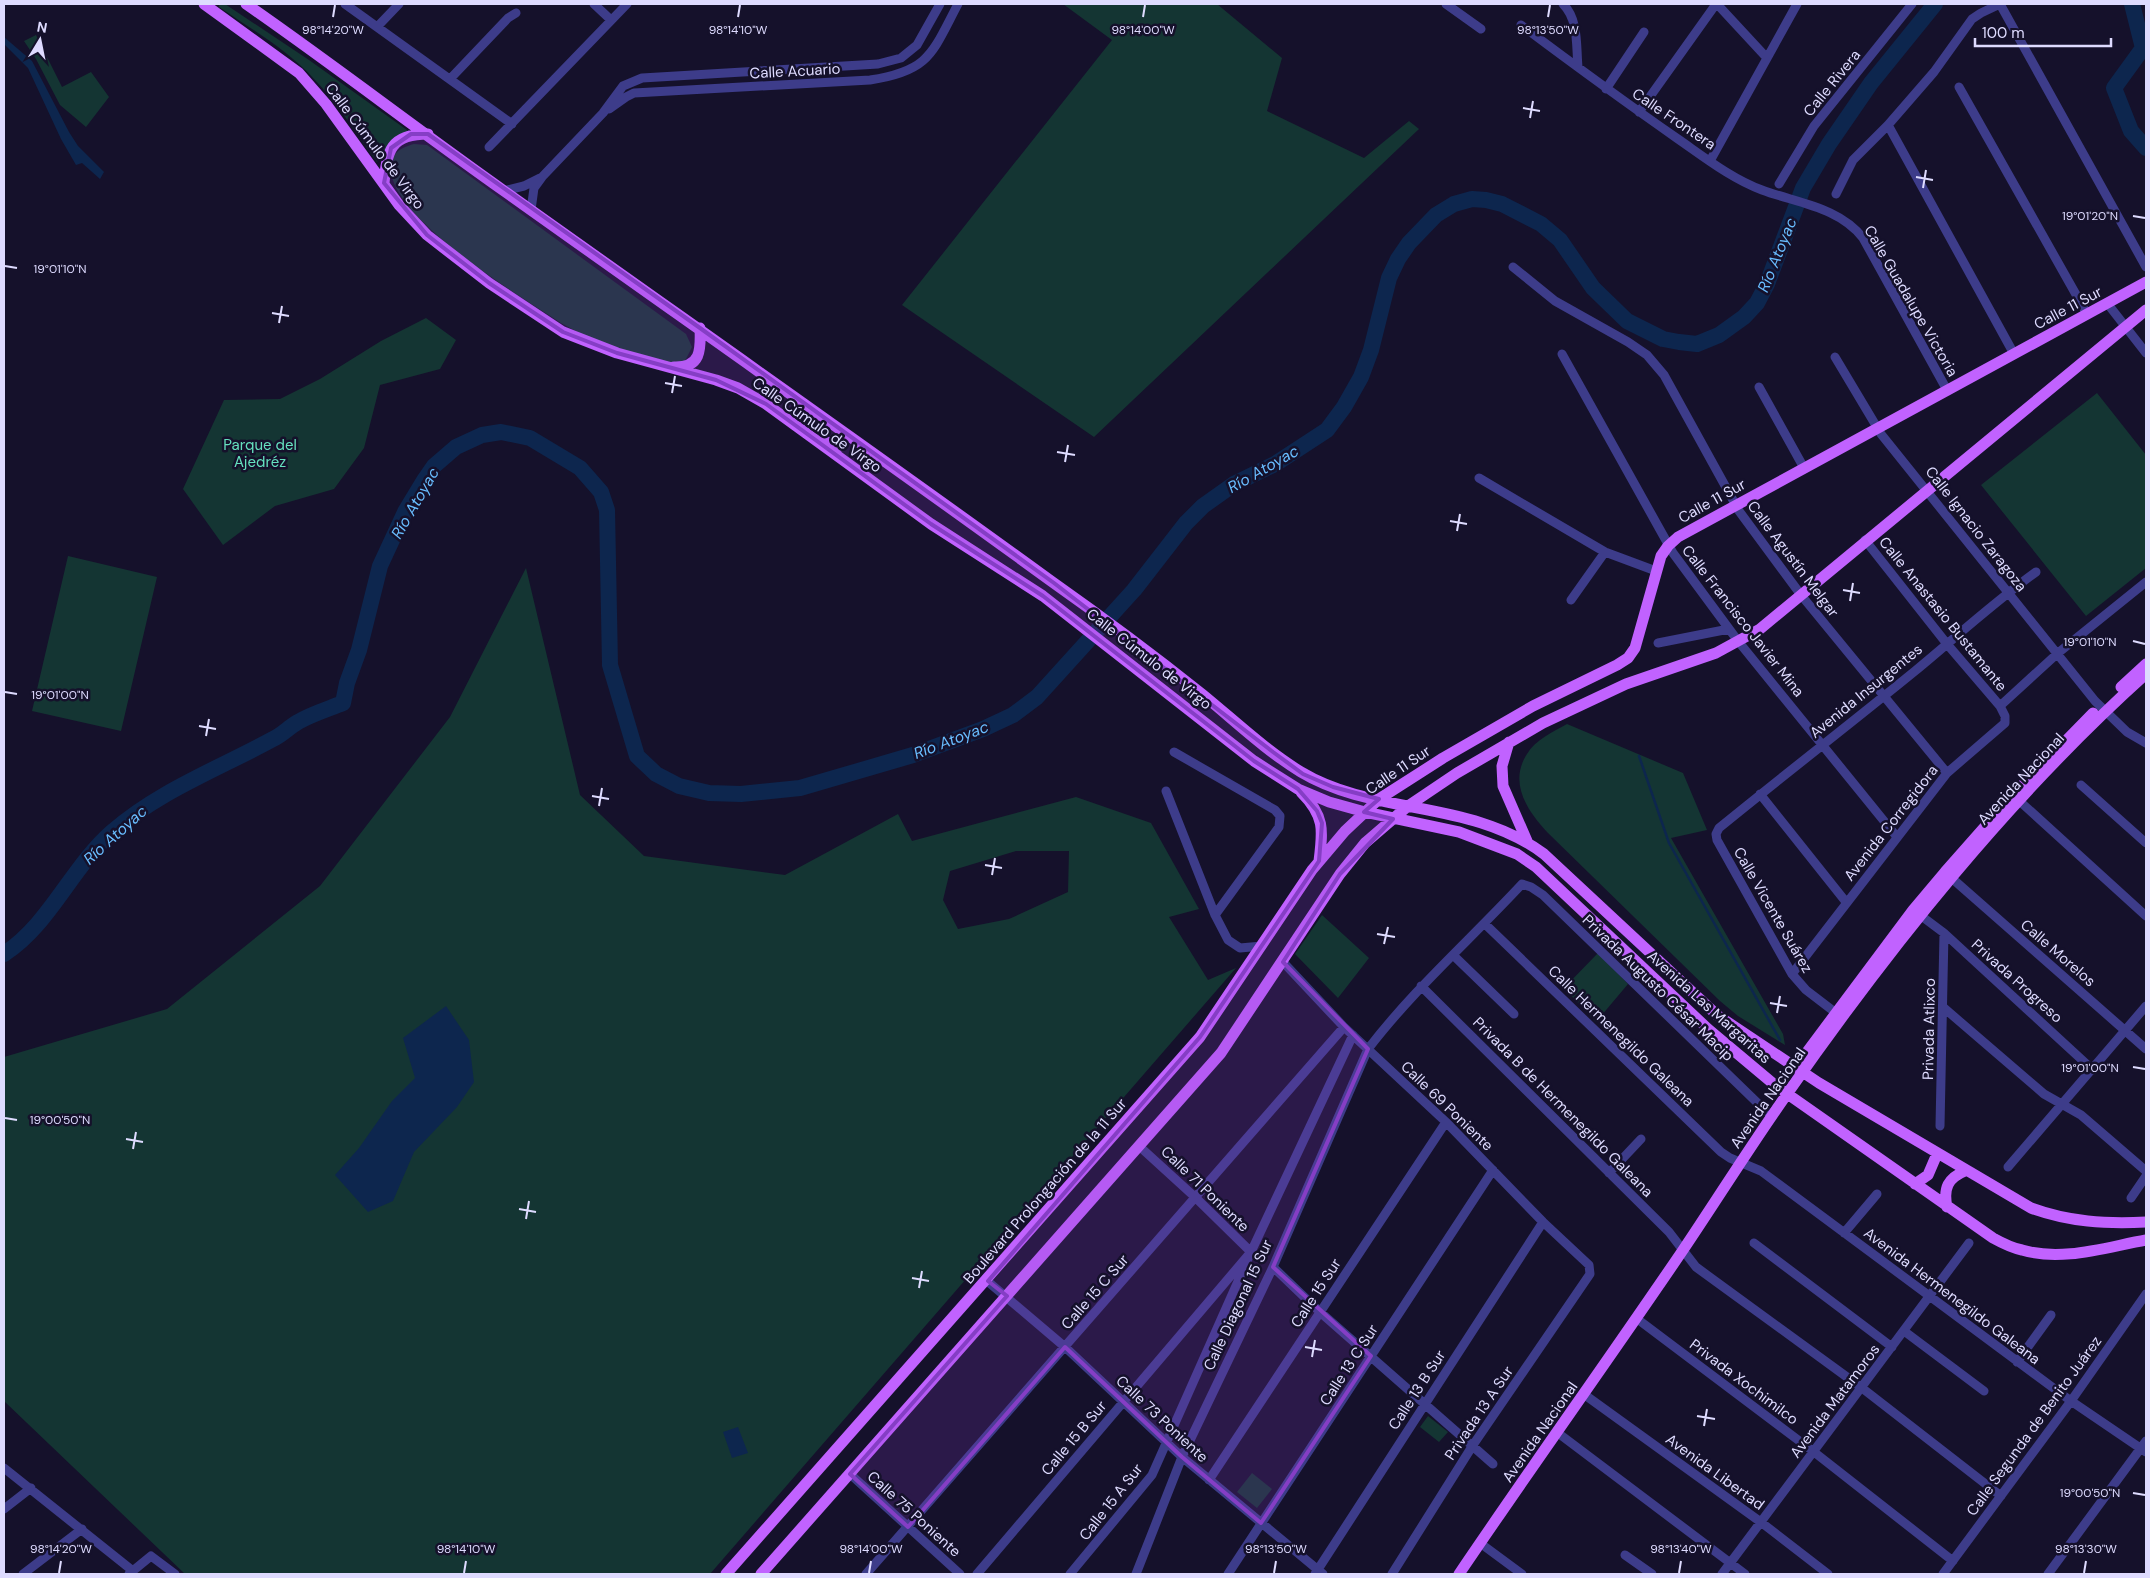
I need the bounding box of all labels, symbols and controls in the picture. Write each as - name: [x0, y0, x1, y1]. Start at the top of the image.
- north arrow: [15, 15, 65, 65]
- scale bar: [1975, 15, 2111, 47]
- text: N: [36, 17, 49, 37]
- text: 98°14'20"W: [302, 22, 364, 38]
- text: 98°14'10"W: [709, 22, 768, 38]
- text: 98°14'00"W: [1111, 22, 1175, 38]
- text: 98°13'50"W: [1517, 22, 1579, 38]
- text: 100 m: [1982, 23, 2025, 43]
- street label: Calle Rivera: [1799, 45, 1865, 121]
- street label: Calle Acuario: [749, 59, 841, 83]
- street label: Calle Cúmulo de Virgo: [321, 79, 429, 213]
- street label: Calle Frontera: [1628, 84, 1720, 154]
- text: 19°01'20"N: [2062, 208, 2118, 224]
- water label: Río Atoyac: [1752, 215, 1802, 295]
- street label: Calle Guadalupe Victoria: [1859, 222, 1963, 380]
- text: 19°01'10"N: [34, 261, 87, 277]
- street label: Calle 11 Sur: [2030, 282, 2106, 334]
- street label: Calle Cúmulo de Virgo: [748, 373, 886, 477]
- park label: Parque del Ajedréz: [223, 435, 297, 472]
- water label: Río Atoyac: [1224, 440, 1302, 498]
- street label: Calle Ignacio Zaragoza: [1921, 462, 2031, 596]
- water label: Río Atoyac: [386, 464, 444, 542]
- street label: Calle 11 Sur: [1675, 474, 1750, 528]
- street label: Calle Agustín Melgar: [1743, 497, 1844, 622]
- street label: Calle Anastasio Bustamante: [1874, 533, 2012, 695]
- street label: Calle Francisco Javier Mina: [1677, 541, 1809, 701]
- street label: Calle Cúmulo de Virgo: [1082, 604, 1216, 714]
- text: 19°01'10"N: [2064, 634, 2117, 650]
- street label: Avenida Insurgentes: [1805, 639, 1927, 743]
- text: 19°01'00"N: [31, 687, 89, 703]
- water label: Río Atoyac: [910, 716, 992, 764]
- street label: Avenida Nacional: [1973, 729, 2069, 829]
- street label: Calle 11 Sur: [1362, 741, 1435, 799]
- street label: Avenida Corregidora: [1839, 761, 1943, 885]
- water label: Río Atoyac: [79, 801, 151, 869]
- street label: Calle Vicente Suárez: [1729, 844, 1817, 976]
- street label: Privada Augusto César Macip: [1578, 910, 1738, 1066]
- street label: Calle Morelos: [2016, 915, 2100, 991]
- street label: Privada Progreso: [1967, 935, 2067, 1027]
- street label: Avenida Las Margaritas: [1643, 946, 1775, 1068]
- street label: Calle Hermenegildo Galeana: [1544, 961, 1698, 1111]
- street label: Privada Atlixco: [1918, 978, 1940, 1080]
- street label: Privada B de Hermenegildo Galeana: [1469, 1013, 1657, 1201]
- street label: Avenida Nacional: [1726, 1044, 1810, 1152]
- street label: Calle 69 Poniente: [1396, 1057, 1498, 1155]
- text: 19°01'00"N: [2061, 1060, 2119, 1076]
- street label: Boulevard Prolongación de la 11 Sur: [959, 1094, 1132, 1288]
- text: 19°00'50"N: [30, 1112, 90, 1128]
- street label: Calle 71 Poniente: [1156, 1142, 1254, 1236]
- street label: Avenida Hermenegildo Galeana: [1860, 1223, 2044, 1369]
- street label: Calle Diagonal 15 Sur: [1199, 1236, 1277, 1374]
- street label: Calle 15 C Sur: [1057, 1250, 1134, 1334]
- street label: Calle 15 Sur: [1286, 1254, 1346, 1331]
- street label: Calle 13 C Sur: [1315, 1320, 1383, 1410]
- street label: Calle Segunda de Benito Juárez: [1962, 1332, 2106, 1520]
- street label: Privada Xochimilco: [1686, 1335, 1802, 1430]
- street label: Avenida Matamoros: [1786, 1340, 1884, 1462]
- street label: Calle 13 B Sur: [1384, 1346, 1451, 1434]
- street label: Privada 13 A Sur: [1440, 1362, 1518, 1464]
- street label: Calle 73 Poniente: [1112, 1371, 1212, 1467]
- street label: Avenida Nacional: [1498, 1378, 1582, 1486]
- street label: Calle 15 B Sur: [1037, 1396, 1111, 1480]
- street label: Avenida Libertad: [1662, 1429, 1768, 1515]
- street label: Calle 15 A Sur: [1075, 1459, 1148, 1545]
- street label: Calle 75 Poniente: [863, 1467, 965, 1561]
- text: 19°00'50"N: [2060, 1485, 2120, 1501]
- text: 98°14'20"W: [30, 1541, 92, 1557]
- text: 98°14'10"W: [437, 1541, 496, 1557]
- text: 98°14'00"W: [839, 1541, 903, 1557]
- text: 98°13'50"W: [1245, 1541, 1307, 1557]
- text: 98°13'40"W: [1650, 1541, 1712, 1557]
- text: 98°13'30"W: [2055, 1541, 2117, 1557]

